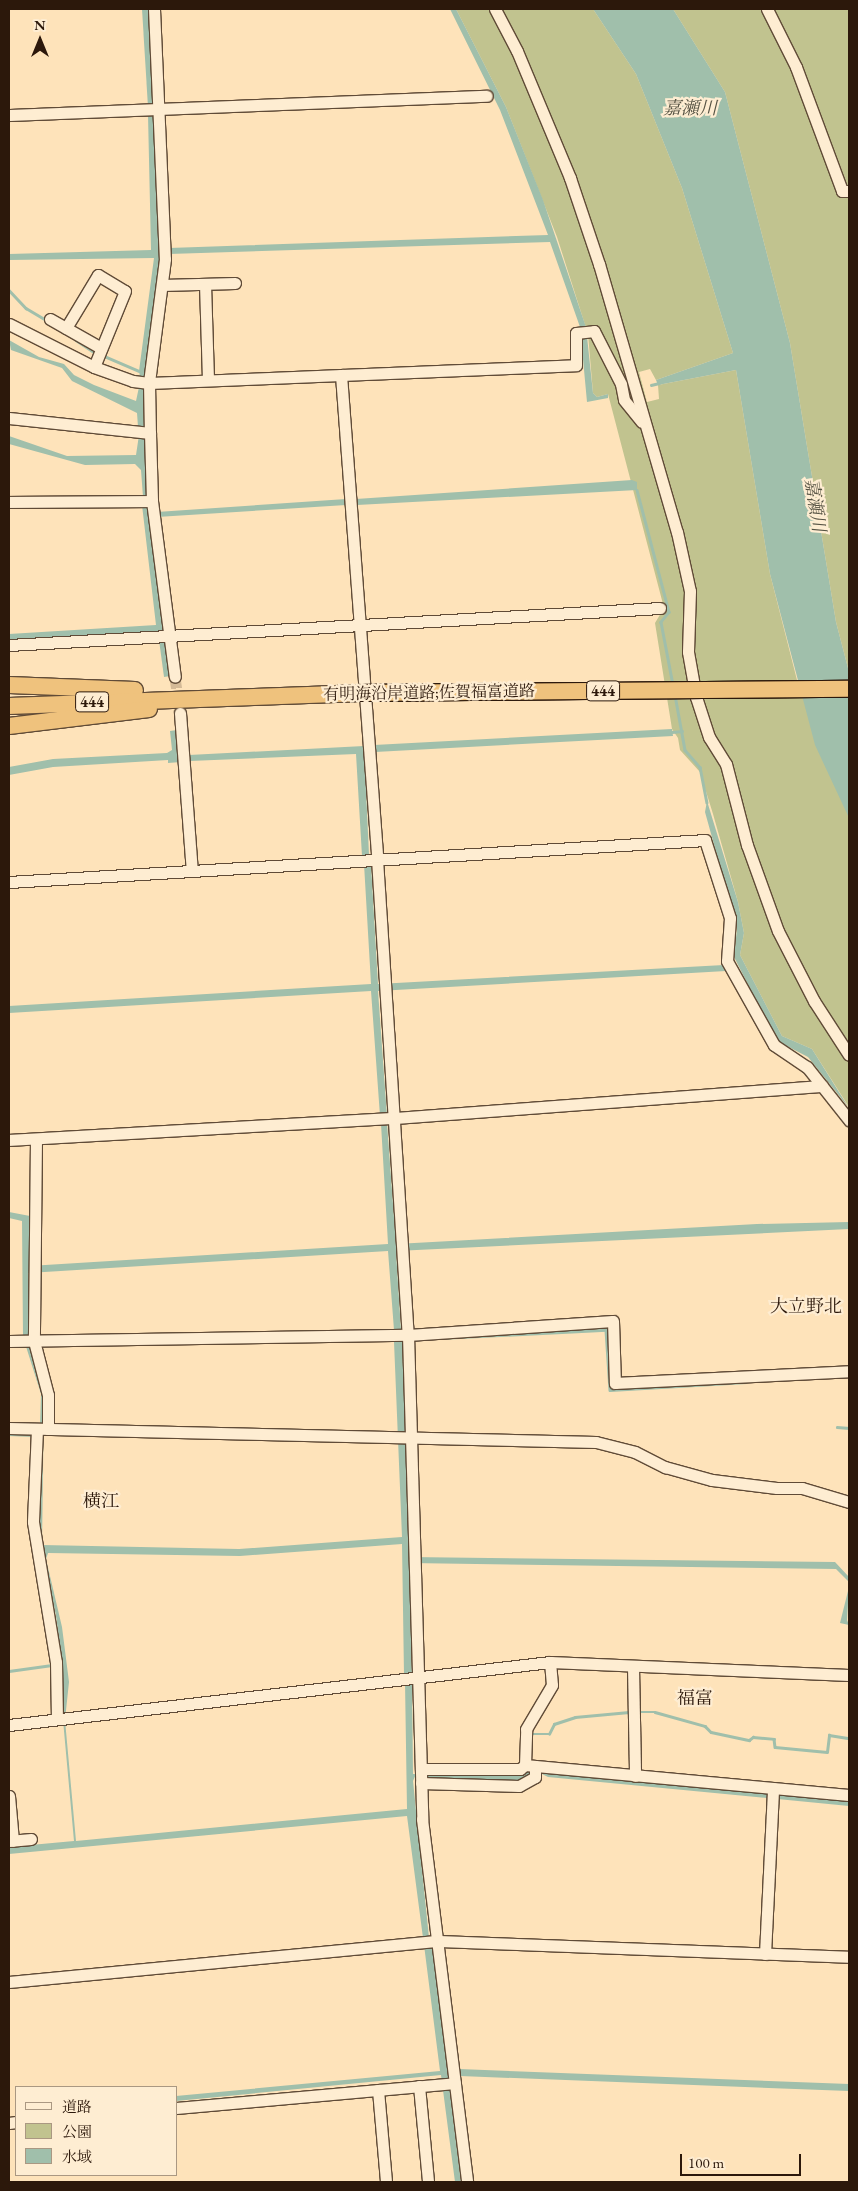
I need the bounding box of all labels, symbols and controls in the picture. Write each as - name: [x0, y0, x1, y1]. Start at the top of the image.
- north arrow: [15, 15, 65, 65]
- text: N: [34, 16, 46, 34]
- water label: 嘉瀬川: [663, 97, 717, 119]
- water label: 嘉瀬川: [800, 477, 830, 533]
- road number: 444: [586, 678, 620, 704]
- street label: 有明海沿岸道路;佐賀福富道路: [323, 682, 535, 704]
- road number: 444: [74, 690, 110, 714]
- district label: 大立野北: [770, 1295, 842, 1317]
- district label: 横江: [83, 1490, 119, 1512]
- district label: 福富: [677, 1687, 713, 1709]
- legend: [15, 2086, 178, 2176]
- text: 道路: [62, 2097, 92, 2116]
- text: 公園: [62, 2122, 92, 2141]
- scale bar: [683, 2144, 804, 2176]
- text: 水域: [62, 2147, 92, 2166]
- text: 100 m: [688, 2153, 724, 2172]

